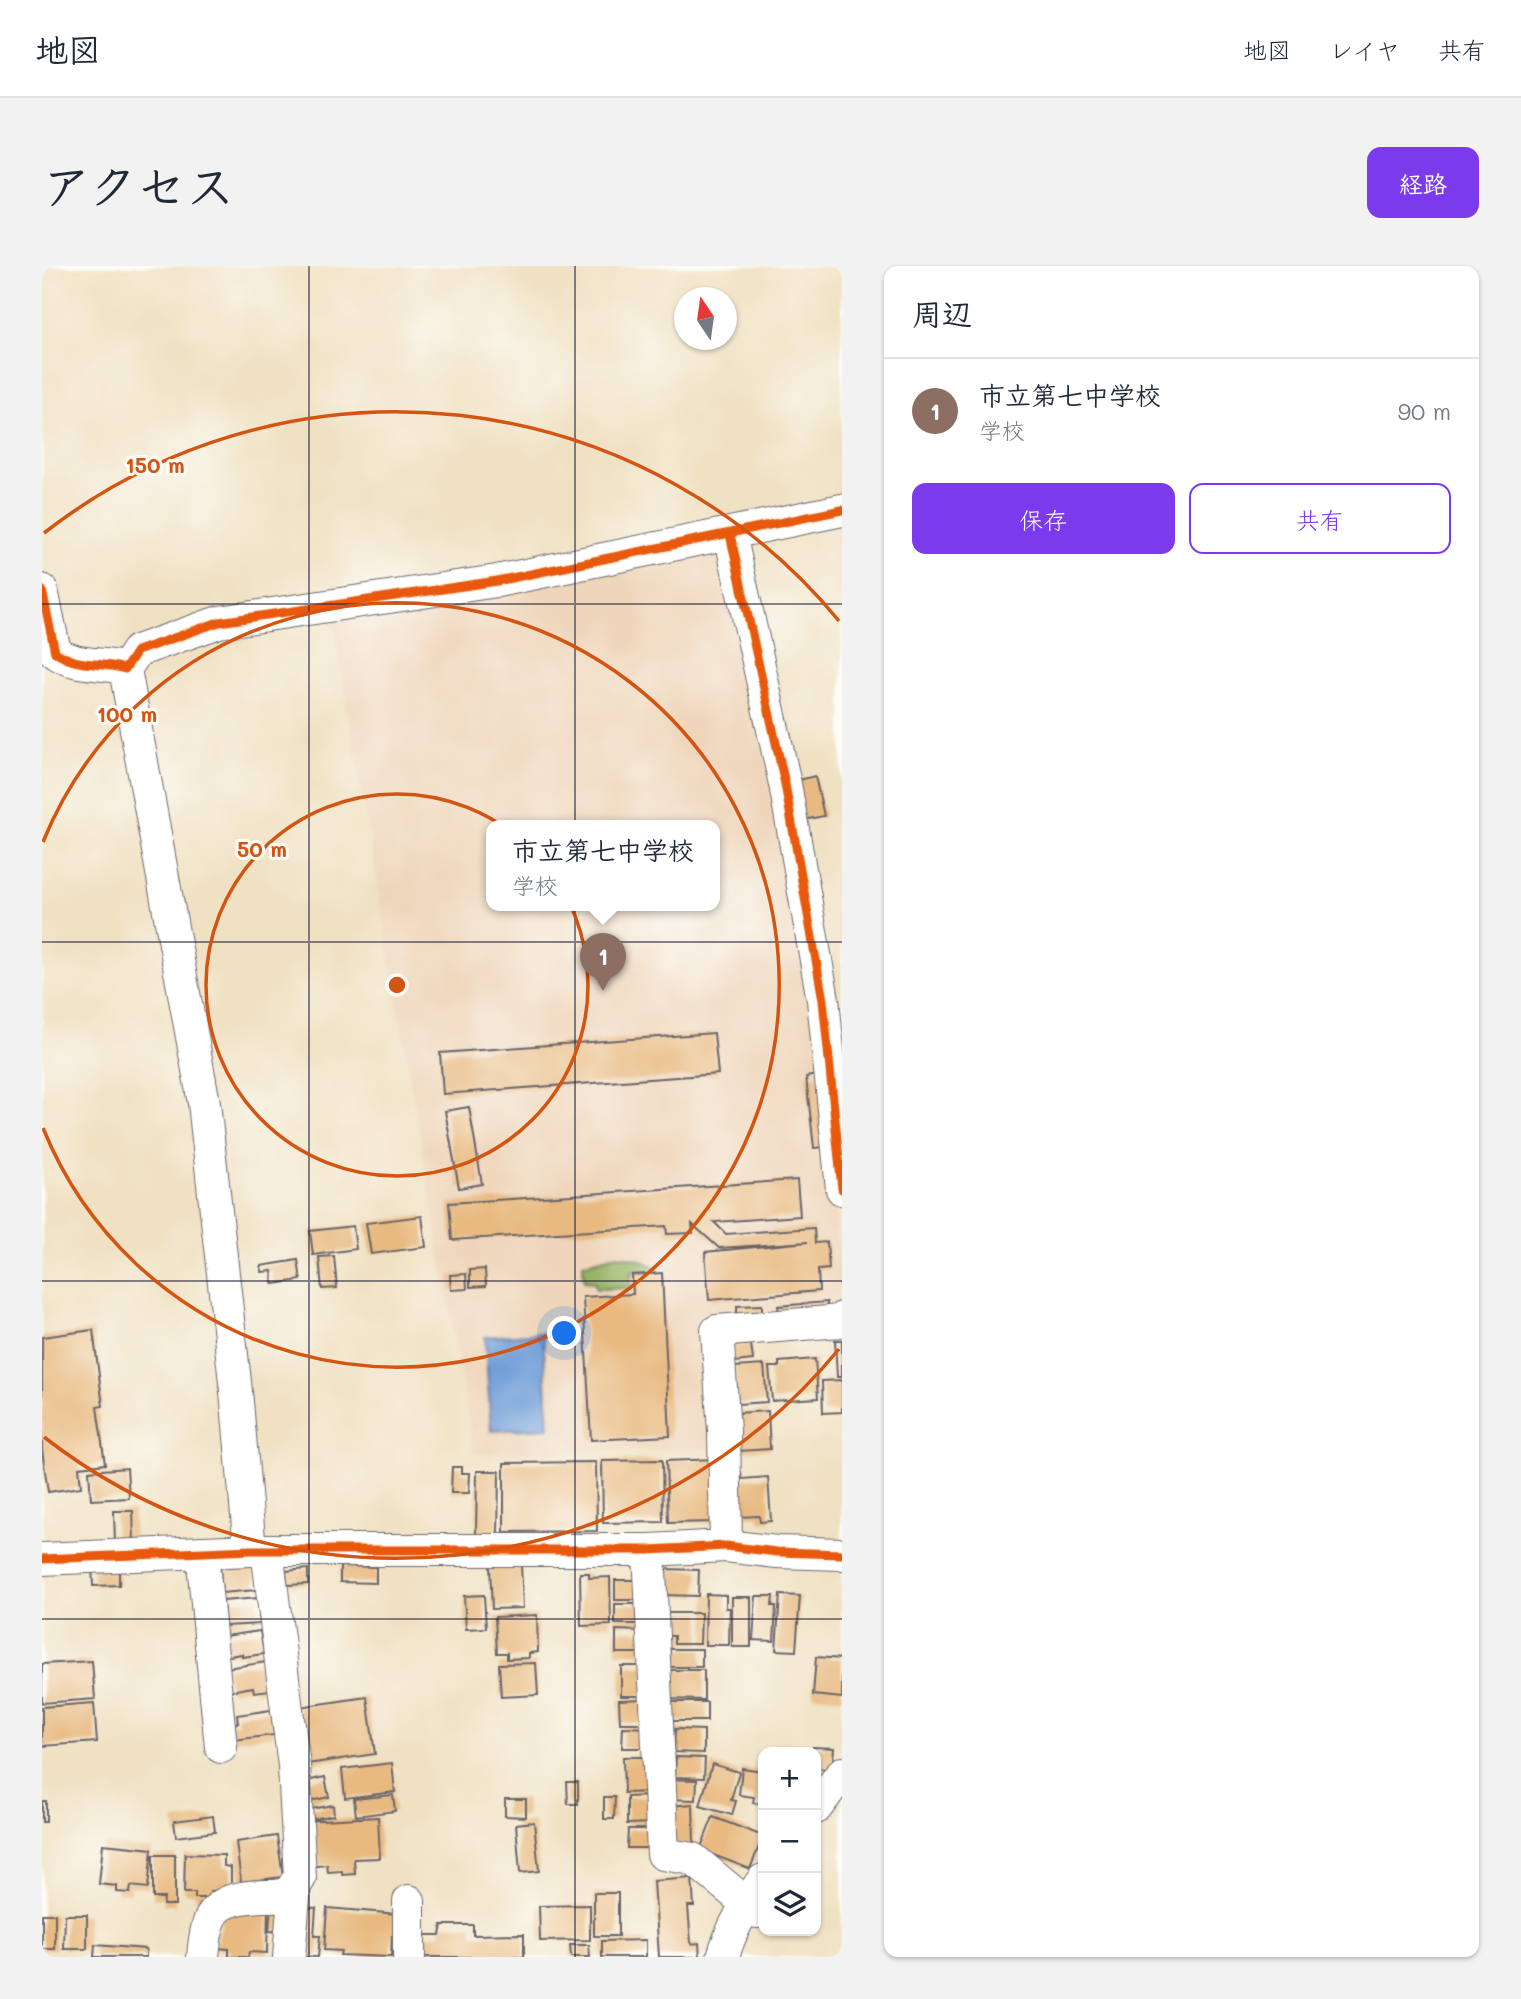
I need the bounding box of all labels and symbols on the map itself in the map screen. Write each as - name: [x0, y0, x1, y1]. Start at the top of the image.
- north arrow: [674, 287, 737, 350]
- text: 150 m: [125, 451, 185, 478]
- text: 100 m: [97, 700, 157, 727]
- text: 50 m: [237, 835, 287, 862]
- pin: 1: [580, 933, 626, 991]
- centre of rings: [385, 973, 409, 997]
- your location: [547, 1316, 581, 1350]

